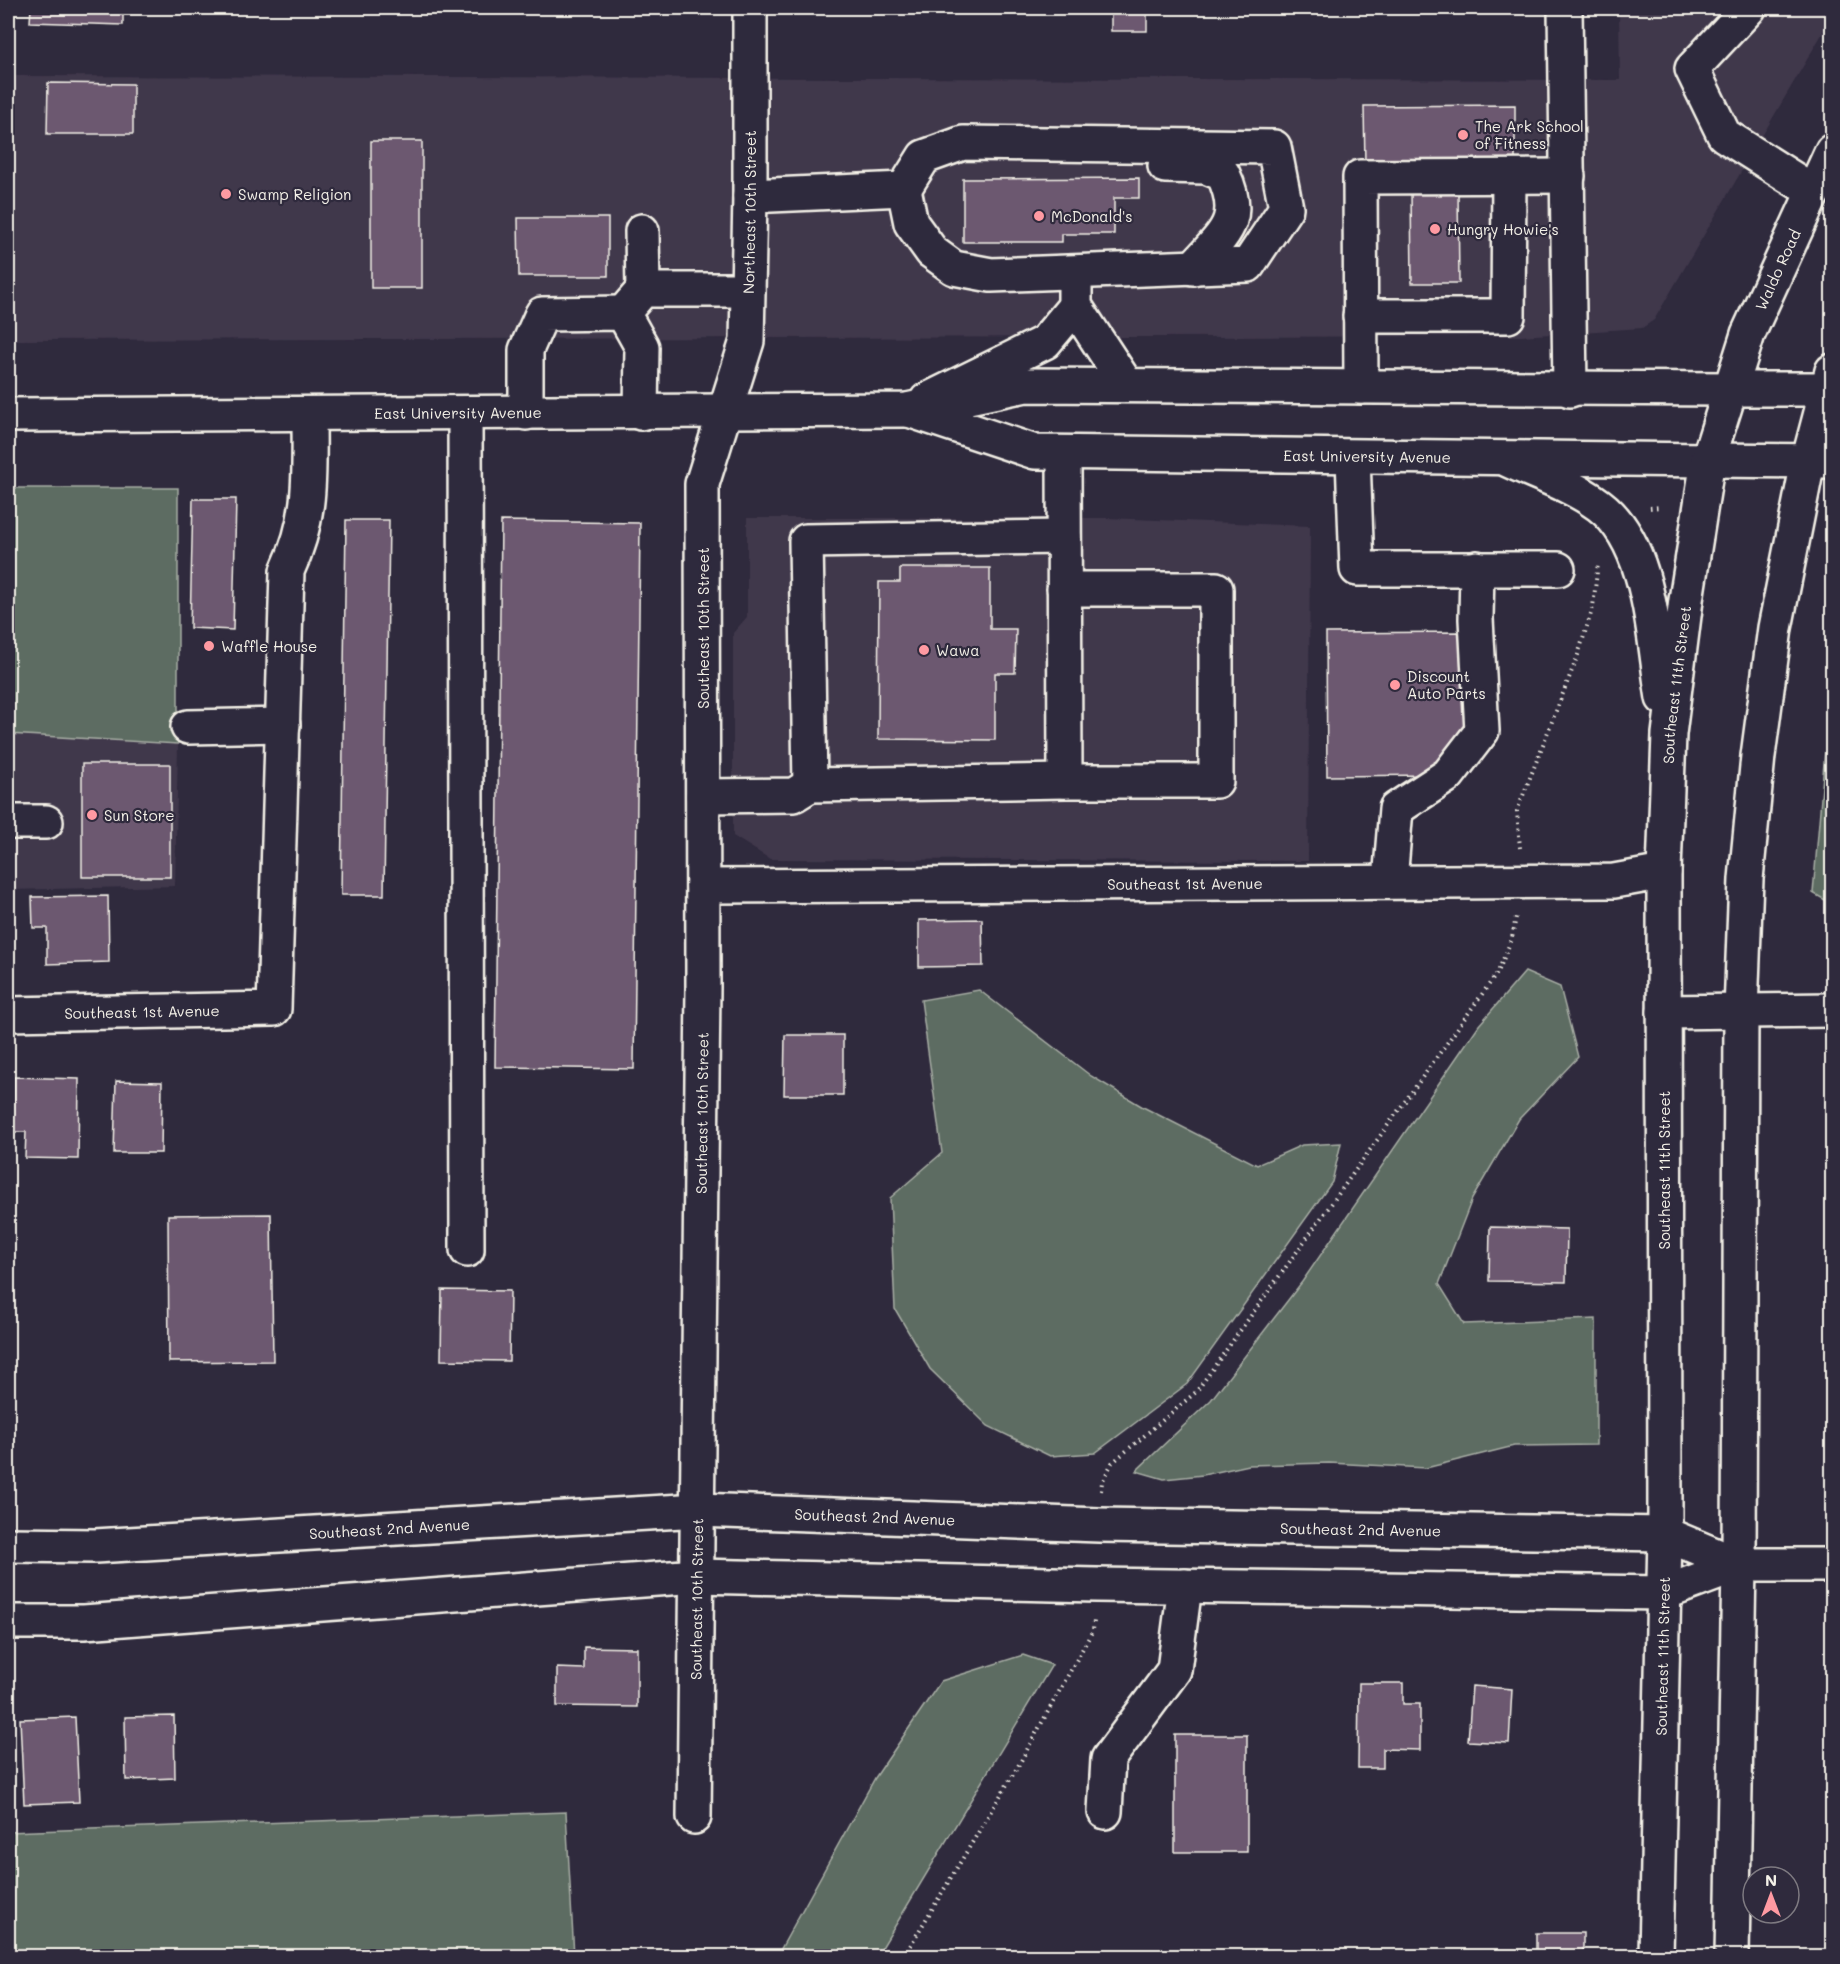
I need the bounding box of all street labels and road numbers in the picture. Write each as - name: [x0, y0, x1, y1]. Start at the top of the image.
- street label: Northeast 10th Street: [738, 130, 760, 294]
- street label: Waldo Road: [1750, 226, 1805, 313]
- street label: East University Avenue: [374, 402, 542, 423]
- street label: East University Avenue: [1283, 445, 1451, 467]
- street label: Southeast 10th Street: [693, 547, 713, 709]
- street label: Southeast 11th Street: [1658, 604, 1695, 764]
- street label: Southeast 1st Avenue: [1107, 873, 1263, 894]
- street label: Southeast 1st Avenue: [64, 1000, 220, 1023]
- street label: Southeast 10th Street: [691, 1032, 713, 1194]
- street label: Southeast 11th Street: [1654, 1091, 1674, 1249]
- street label: Southeast 2nd Avenue: [794, 1504, 956, 1530]
- street label: Southeast 2nd Avenue: [309, 1514, 470, 1543]
- street label: Southeast 10th Street: [685, 1518, 707, 1680]
- street label: Southeast 2nd Avenue: [1280, 1518, 1441, 1540]
- street label: Southeast 11th Street: [1651, 1576, 1674, 1736]

